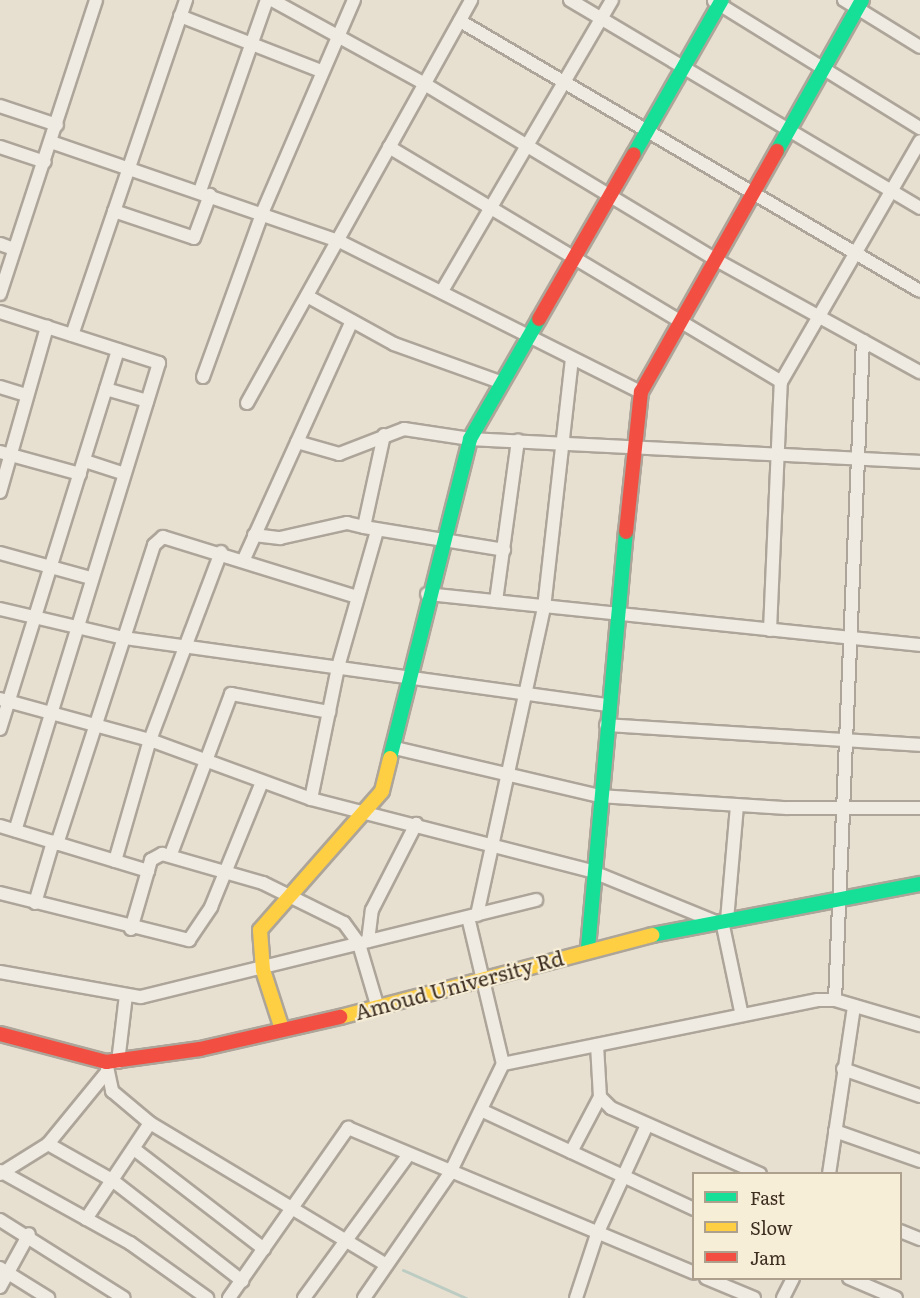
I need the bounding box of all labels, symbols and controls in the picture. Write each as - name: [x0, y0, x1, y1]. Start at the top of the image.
- street label: Amoud University Rd: [352, 944, 566, 1024]
- legend: [692, 1172, 902, 1280]
- text: Fast: [750, 1184, 785, 1211]
- text: Slow: [750, 1214, 792, 1241]
- text: Jam: [750, 1244, 786, 1271]

